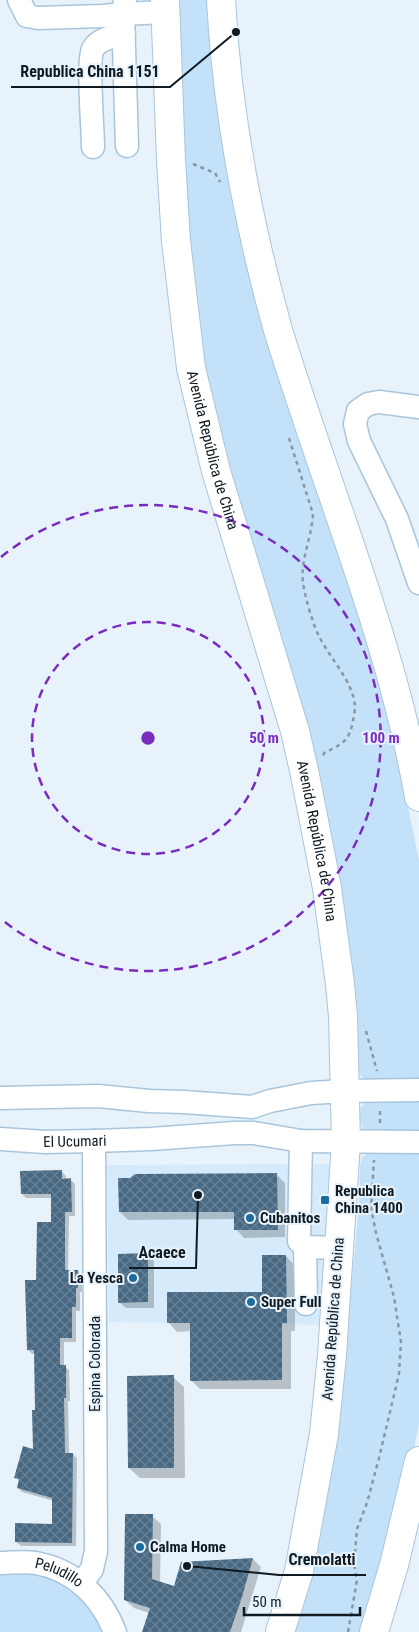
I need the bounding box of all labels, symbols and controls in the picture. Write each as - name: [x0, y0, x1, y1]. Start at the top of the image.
- callout: Republica China 1151: [11, 56, 170, 87]
- text: Republica China 1151: [20, 62, 160, 81]
- street label: Avenida República de China: [183, 369, 242, 532]
- centre of rings: [139, 729, 157, 747]
- text: 50 m: [249, 729, 279, 747]
- text: 100 m: [362, 729, 400, 747]
- street label: Avenida República de China: [293, 759, 340, 923]
- street label: El Ucumari: [43, 1132, 107, 1151]
- place label: Republica China 1400: [335, 1182, 403, 1217]
- marker: Republica China 1400: [319, 1194, 331, 1206]
- place label: Cubanitos: [260, 1209, 320, 1227]
- marker: Cubanitos: [244, 1212, 256, 1224]
- callout: Acaece: [129, 1237, 196, 1268]
- street label: Avenida República de China: [318, 1237, 348, 1401]
- text: Acaece: [138, 1243, 186, 1262]
- place label: La Yesca: [70, 1269, 123, 1287]
- marker: La Yesca: [127, 1272, 139, 1284]
- place label: Super Full: [261, 1293, 321, 1311]
- marker: Super Full: [245, 1296, 257, 1308]
- street label: Espina Colorada: [86, 1316, 104, 1412]
- place label: Calma Home: [150, 1538, 226, 1556]
- marker: Calma Home: [134, 1541, 146, 1553]
- callout: Cremolatti: [279, 1544, 366, 1575]
- text: Cremolatti: [288, 1550, 356, 1569]
- street label: Peludillo: [33, 1554, 87, 1591]
- scale bar: [244, 1584, 360, 1616]
- text: 50 m: [252, 1593, 282, 1611]

